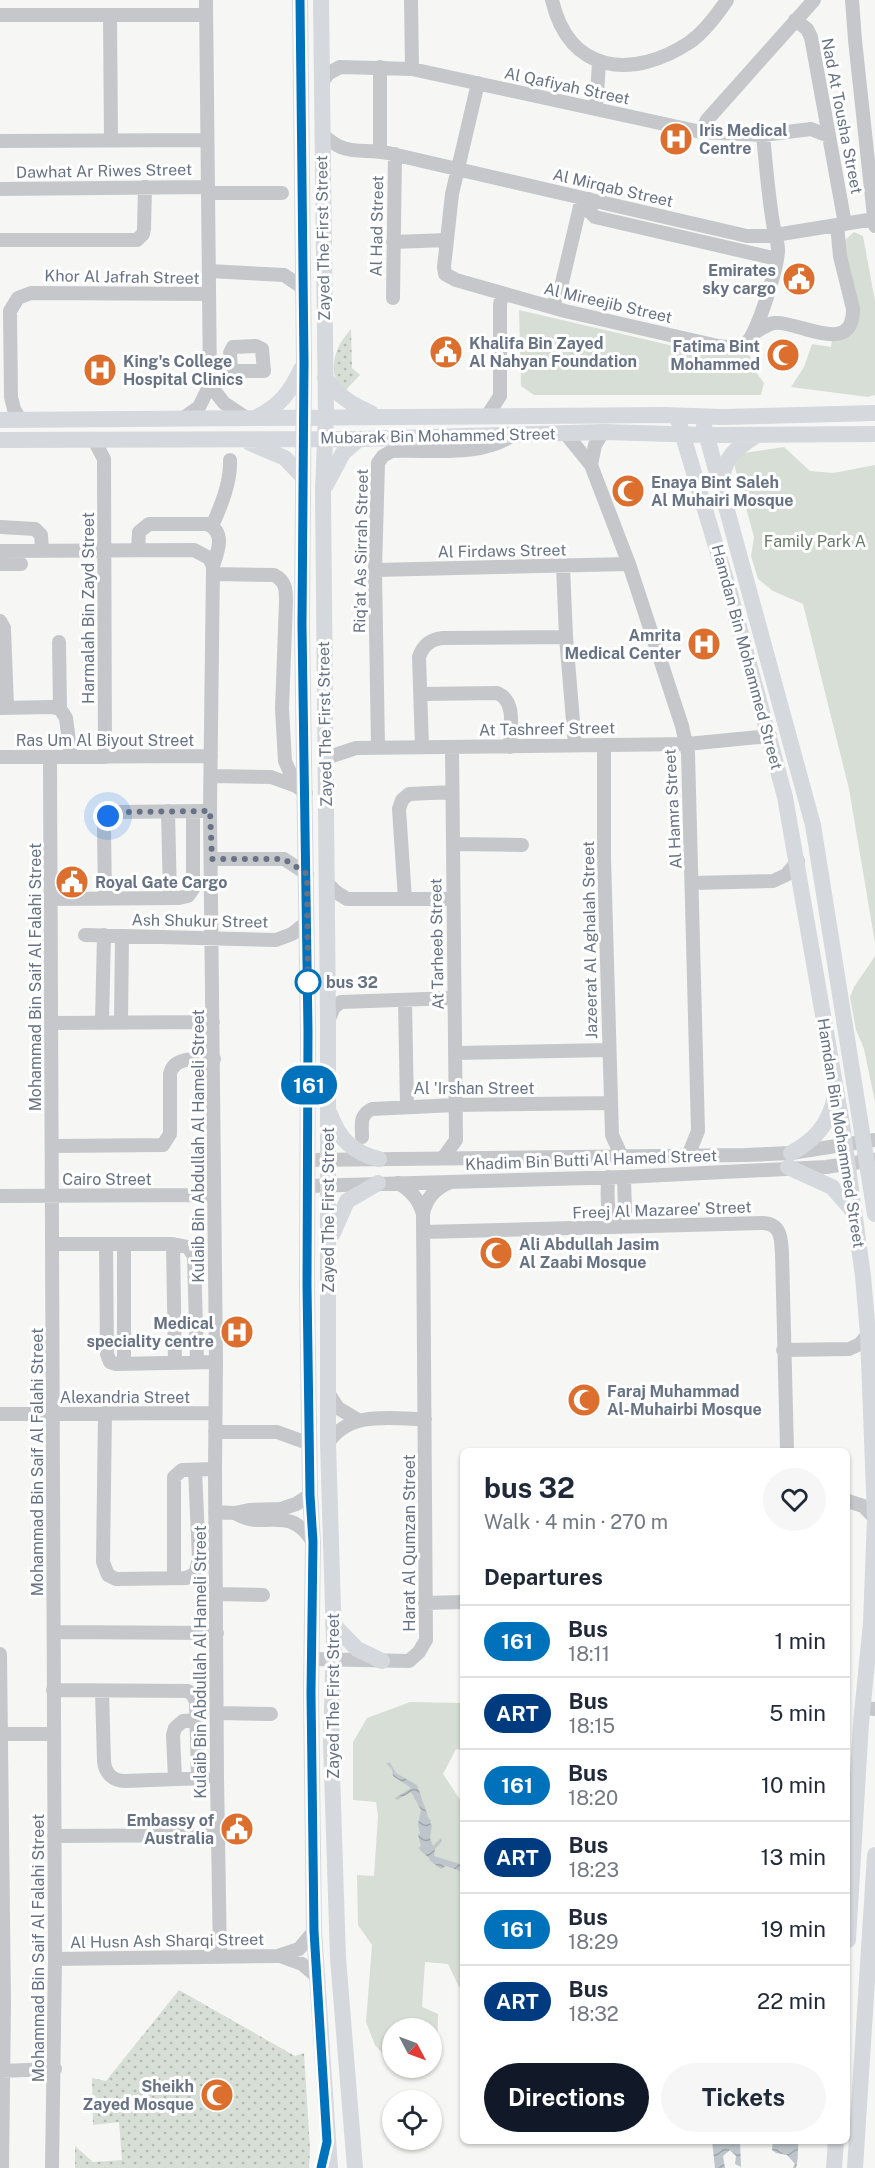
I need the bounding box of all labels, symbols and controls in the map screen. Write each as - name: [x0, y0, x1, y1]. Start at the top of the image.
- street label: Nad At Tousha Street: [818, 36, 866, 196]
- street label: Al Qafiyah Street: [503, 63, 631, 109]
- hospital icon: Iris Medical Centre: [658, 121, 694, 157]
- place label: Iris Medical Centre: [699, 121, 788, 158]
- street label: Zayed The First Street: [312, 155, 334, 321]
- street label: Dawhat Ar Riwes Street: [16, 160, 192, 182]
- street label: Al Mirqab Street: [551, 165, 675, 211]
- street label: Al Had Street: [367, 175, 387, 277]
- place label: Emirates sky cargo: [702, 261, 776, 298]
- public building icon: Emirates sky cargo: [781, 261, 817, 297]
- street label: Khor Al Jafrah Street: [44, 266, 200, 288]
- street label: Al Mireejib Street: [542, 279, 674, 327]
- public building icon: Khalifa Bin Zayed Al Nahyan Foundation: [428, 334, 464, 370]
- place label: Khalifa Bin Zayed Al Nahyan Foundation: [469, 334, 637, 371]
- place label: Fatima Bint Mohammed: [670, 337, 760, 374]
- mosque icon: Fatima Bint Mohammed: [765, 337, 801, 373]
- hospital icon: King's College Hospital Clinics: [82, 352, 118, 388]
- place label: King's College Hospital Clinics: [123, 352, 243, 389]
- street label: Mubarak Bin Mohammed Street: [320, 424, 556, 448]
- street label: Riq'at As Sirrah Street: [350, 469, 372, 633]
- mosque icon: Enaya Bint Saleh Al Muhairi Mosque: [610, 473, 646, 509]
- place label: Enaya Bint Saleh Al Muhairi Mosque: [651, 473, 794, 510]
- street label: Harmalah Bin Zayd Street: [79, 512, 98, 704]
- park label: Family Park A: [764, 532, 866, 551]
- street label: Al Firdaws Street: [437, 540, 567, 562]
- street label: Hamdan Bin Mohammed Street: [708, 542, 786, 772]
- place label: Amrita Medical Center: [564, 626, 681, 663]
- hospital icon: Amrita Medical Center: [686, 626, 722, 662]
- street label: Zayed The First Street: [314, 641, 336, 807]
- street label: At Tashreef Street: [479, 718, 615, 740]
- street label: Ras Um Al Biyout Street: [16, 731, 194, 750]
- street label: Al Hamra Street: [660, 748, 686, 870]
- your location: [93, 801, 123, 831]
- street label: Jazeerat Al Aghalah Street: [579, 841, 601, 1039]
- street label: Mohammad Bin Saif Al Falahi Street: [26, 843, 45, 1111]
- public building icon: Royal Gate Cargo: [54, 864, 90, 900]
- place label: Royal Gate Cargo: [95, 873, 227, 892]
- street label: At Tarheeb Street: [426, 878, 448, 1010]
- street label: Ash Shukur Street: [131, 910, 269, 932]
- marker: bus 32: [295, 969, 321, 995]
- place label: bus 32: [326, 973, 378, 992]
- street label: Kulaib Bin Abdullah Al Hameli Street: [189, 1009, 208, 1283]
- street label: Hamdan Bin Mohammed Street: [813, 1017, 869, 1249]
- line badge: 161: [274, 1066, 344, 1104]
- text: 161: [293, 1073, 325, 1098]
- street label: Al 'Irshan Street: [414, 1079, 534, 1098]
- street label: Zayed The First Street: [319, 1127, 338, 1293]
- street label: Khadim Bin Butti Al Hamed Street: [465, 1146, 717, 1174]
- street label: Cairo Street: [62, 1170, 152, 1189]
- street label: Freej Al Mazaree' Street: [572, 1197, 752, 1223]
- mosque icon: Ali Abdullah Jasim Al Zaabi Mosque: [478, 1235, 514, 1271]
- place label: Ali Abdullah Jasim Al Zaabi Mosque: [519, 1235, 659, 1272]
- place label: Medical speciality centre: [86, 1314, 214, 1351]
- hospital icon: Medical speciality centre: [219, 1314, 255, 1350]
- street label: Mohammad Bin Saif Al Falahi Street: [28, 1328, 47, 1596]
- mosque icon: Faraj Muhammad Al-Muhairbi Mosque: [566, 1382, 602, 1418]
- place label: Faraj Muhammad Al-Muhairbi Mosque: [607, 1382, 762, 1419]
- street label: Alexandria Street: [60, 1388, 190, 1407]
- street label: Harat Al Qumzan Street: [400, 1454, 419, 1632]
- button: heart: [763, 1468, 826, 1531]
- text: bus 32: [484, 1471, 575, 1504]
- text: Walk · 4 min · 270 m: [484, 1510, 668, 1534]
- street label: Kulaib Bin Abdullah Al Hameli Street: [191, 1525, 210, 1799]
- text: Departures: [484, 1564, 603, 1590]
- street label: Zayed The First Street: [324, 1613, 343, 1779]
- text: Bus: [568, 1616, 608, 1642]
- text: 1 min: [774, 1628, 826, 1654]
- text: 161: [501, 1629, 533, 1654]
- text: 18:11: [568, 1642, 610, 1666]
- text: Bus: [569, 1688, 608, 1714]
- text: 5 min: [769, 1700, 826, 1726]
- text: ART: [496, 1701, 539, 1726]
- text: 18:15: [569, 1714, 615, 1738]
- text: Bus: [568, 1760, 608, 1786]
- text: 10 min: [761, 1772, 826, 1798]
- text: 161: [501, 1773, 533, 1798]
- text: 18:20: [568, 1786, 618, 1810]
- place label: Embassy of Australia: [126, 1811, 215, 1848]
- public building icon: Embassy of Australia: [219, 1811, 255, 1847]
- street label: Mohammad Bin Saif Al Falahi Street: [29, 1814, 48, 2082]
- text: Bus: [569, 1832, 608, 1858]
- text: 13 min: [761, 1844, 826, 1870]
- text: ART: [496, 1845, 539, 1870]
- text: 18:23: [569, 1858, 619, 1882]
- text: Bus: [568, 1904, 608, 1930]
- text: 19 min: [761, 1916, 826, 1942]
- text: 161: [501, 1917, 533, 1942]
- street label: Al Husn Ash Sharqi Street: [70, 1930, 264, 1952]
- text: 18:29: [568, 1930, 618, 1954]
- text: Bus: [569, 1976, 608, 2002]
- text: 22 min: [757, 1988, 826, 2014]
- text: ART: [496, 1989, 539, 2014]
- text: 18:32: [569, 2002, 619, 2026]
- north arrow: [382, 2018, 442, 2078]
- map controls: [382, 2018, 442, 2150]
- button: Directions: [484, 2063, 649, 2132]
- button: Tickets: [661, 2063, 826, 2132]
- place label: Sheikh Zayed Mosque: [82, 2077, 194, 2114]
- mosque icon: Sheikh Zayed Mosque: [199, 2077, 235, 2113]
- button: locate: [382, 2090, 442, 2150]

